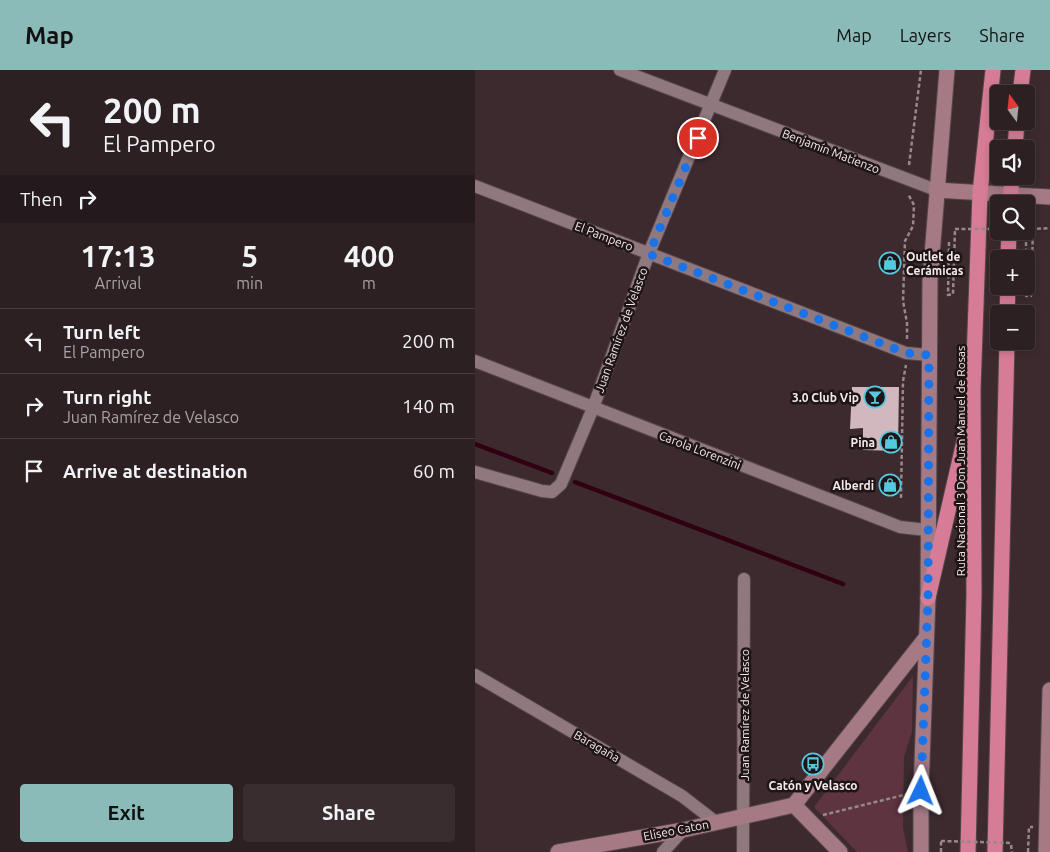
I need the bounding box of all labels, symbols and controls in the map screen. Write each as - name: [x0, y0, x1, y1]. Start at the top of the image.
- text: Map: [25, 22, 74, 49]
- text: Map: [836, 25, 872, 45]
- text: Layers: [900, 25, 951, 45]
- text: Share: [979, 25, 1025, 45]
- north arrow: [990, 85, 1035, 130]
- map controls: [990, 85, 1035, 350]
- icon: left: [20, 90, 85, 155]
- text: 200 m: [103, 90, 201, 130]
- pin: [677, 117, 719, 159]
- icon: arrive: [684, 124, 712, 152]
- street label: Benjamín Matienzo: [781, 126, 881, 176]
- text: El Pampero: [103, 131, 216, 156]
- button: sound: [990, 140, 1035, 185]
- icon: right: [73, 185, 101, 213]
- text: Then: [20, 188, 63, 210]
- button: search: [990, 195, 1035, 240]
- street label: El Pampero: [573, 219, 635, 253]
- text: 17:13: [81, 239, 156, 273]
- text: 5: [241, 239, 258, 273]
- text: 400: [344, 239, 394, 273]
- place label: Outlet de Cerámicas: [906, 250, 964, 277]
- button: +: [990, 250, 1035, 295]
- shop icon: Outlet de Cerámicas: [878, 251, 902, 275]
- street label: Juan Ramírez de Velasco: [592, 266, 650, 394]
- text: Arrival: [95, 274, 141, 292]
- text: min: [236, 274, 263, 292]
- text: m: [362, 274, 376, 292]
- button: −: [990, 305, 1035, 350]
- text: Turn left: [63, 321, 141, 343]
- icon: left: [20, 327, 48, 355]
- text: 200 m: [402, 330, 455, 352]
- text: El Pampero: [63, 343, 145, 361]
- street label: Ruta Nacional 3 Don Juan Manuel de Rosas: [954, 346, 967, 576]
- bar icon: 3.0 Club Vip: [863, 385, 887, 409]
- text: Turn right: [63, 386, 151, 408]
- place label: 3.0 Club Vip: [792, 391, 859, 404]
- icon: right: [20, 392, 48, 420]
- text: 140 m: [402, 395, 455, 417]
- text: Juan Ramírez de Velasco: [63, 408, 239, 426]
- street label: Carola Lorenzini: [657, 428, 743, 472]
- shop icon: Pina: [879, 430, 903, 454]
- place label: Pina: [851, 436, 875, 449]
- icon: arrive: [20, 457, 48, 485]
- text: Arrive at destination: [63, 460, 248, 482]
- text: 60 m: [413, 460, 455, 482]
- shop icon: Alberdi: [878, 473, 902, 497]
- place label: Alberdi: [832, 479, 874, 492]
- street label: Juan Ramírez de Velasco: [738, 649, 751, 781]
- street label: Baragaña: [572, 728, 622, 764]
- bus stop icon: Catón y Velasco: [801, 752, 825, 776]
- position arrow: [894, 764, 946, 816]
- place label: Catón y Velasco: [768, 779, 858, 792]
- button: Exit: [20, 784, 233, 842]
- button: Share: [243, 784, 455, 842]
- street label: Eliseo Caton: [642, 817, 710, 843]

